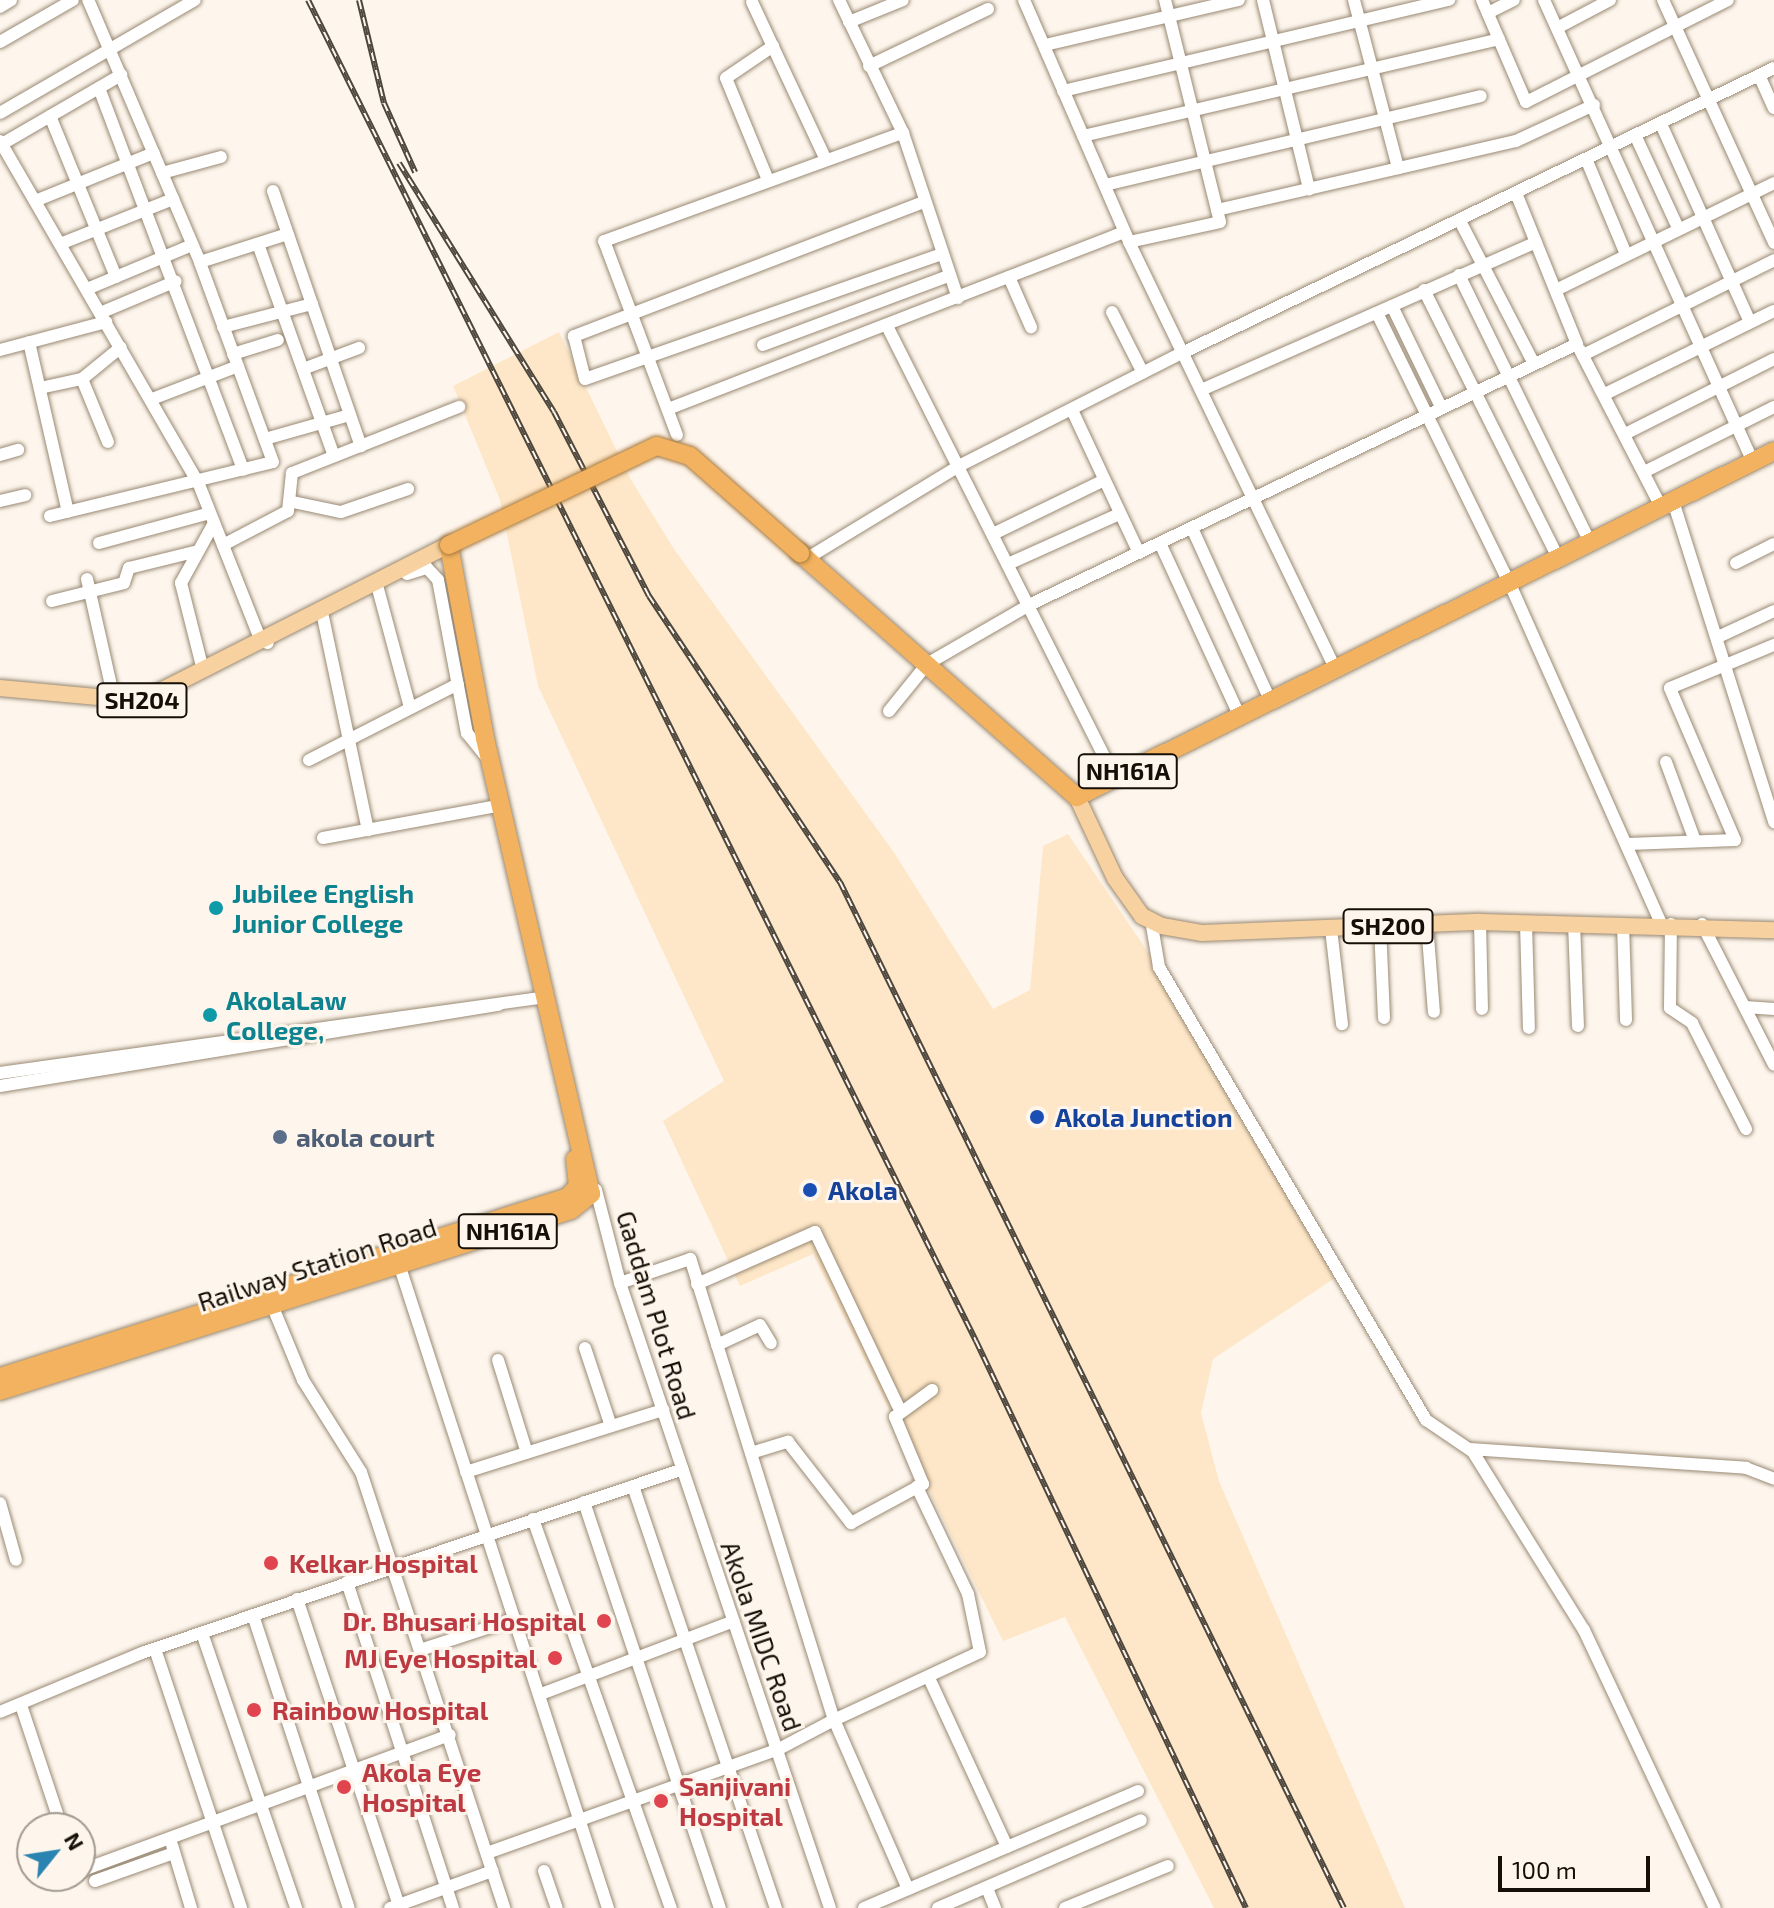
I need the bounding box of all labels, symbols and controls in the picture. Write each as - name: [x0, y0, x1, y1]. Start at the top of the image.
- road number: SH204: [96, 680, 188, 720]
- road number: NH161A: [1076, 751, 1180, 791]
- place label: Jubilee English Junior College: [232, 877, 414, 938]
- marker: Jubilee English Junior College: [207, 899, 225, 917]
- road number: SH200: [1342, 906, 1434, 946]
- place label: AkolaLaw College,: [226, 984, 347, 1046]
- marker: AkolaLaw College,: [201, 1006, 219, 1024]
- place label: Akola Junction: [1055, 1101, 1233, 1133]
- marker: Akola Junction: [1026, 1106, 1048, 1128]
- place label: akola court: [296, 1121, 435, 1153]
- marker: akola court: [271, 1128, 289, 1146]
- place label: Akola: [828, 1174, 898, 1206]
- marker: Akola: [799, 1179, 821, 1201]
- street label: Gaddam Plot Road: [610, 1207, 704, 1423]
- street label: Railway Station Road: [193, 1211, 441, 1317]
- road number: NH161A: [456, 1211, 560, 1251]
- street label: Akola MIDC Road: [715, 1537, 809, 1735]
- place label: Kelkar Hospital: [289, 1547, 478, 1579]
- marker: Kelkar Hospital: [260, 1552, 282, 1574]
- place label: Dr. Bhusari Hospital: [342, 1605, 586, 1637]
- marker: Dr. Bhusari Hospital: [593, 1610, 615, 1632]
- place label: MJ Eye Hospital: [344, 1642, 537, 1674]
- marker: MJ Eye Hospital: [544, 1647, 566, 1669]
- place label: Rainbow Hospital: [272, 1694, 489, 1726]
- marker: Rainbow Hospital: [243, 1699, 265, 1721]
- place label: Akola Eye Hospital: [362, 1756, 482, 1818]
- place label: Sanjivani Hospital: [679, 1770, 791, 1832]
- marker: Akola Eye Hospital: [333, 1776, 355, 1798]
- marker: Sanjivani Hospital: [650, 1790, 672, 1812]
- north arrow: [16, 1812, 96, 1892]
- text: N: [60, 1828, 90, 1854]
- scale bar: [1502, 1840, 1654, 1890]
- text: 100 m: [1512, 1855, 1577, 1884]

